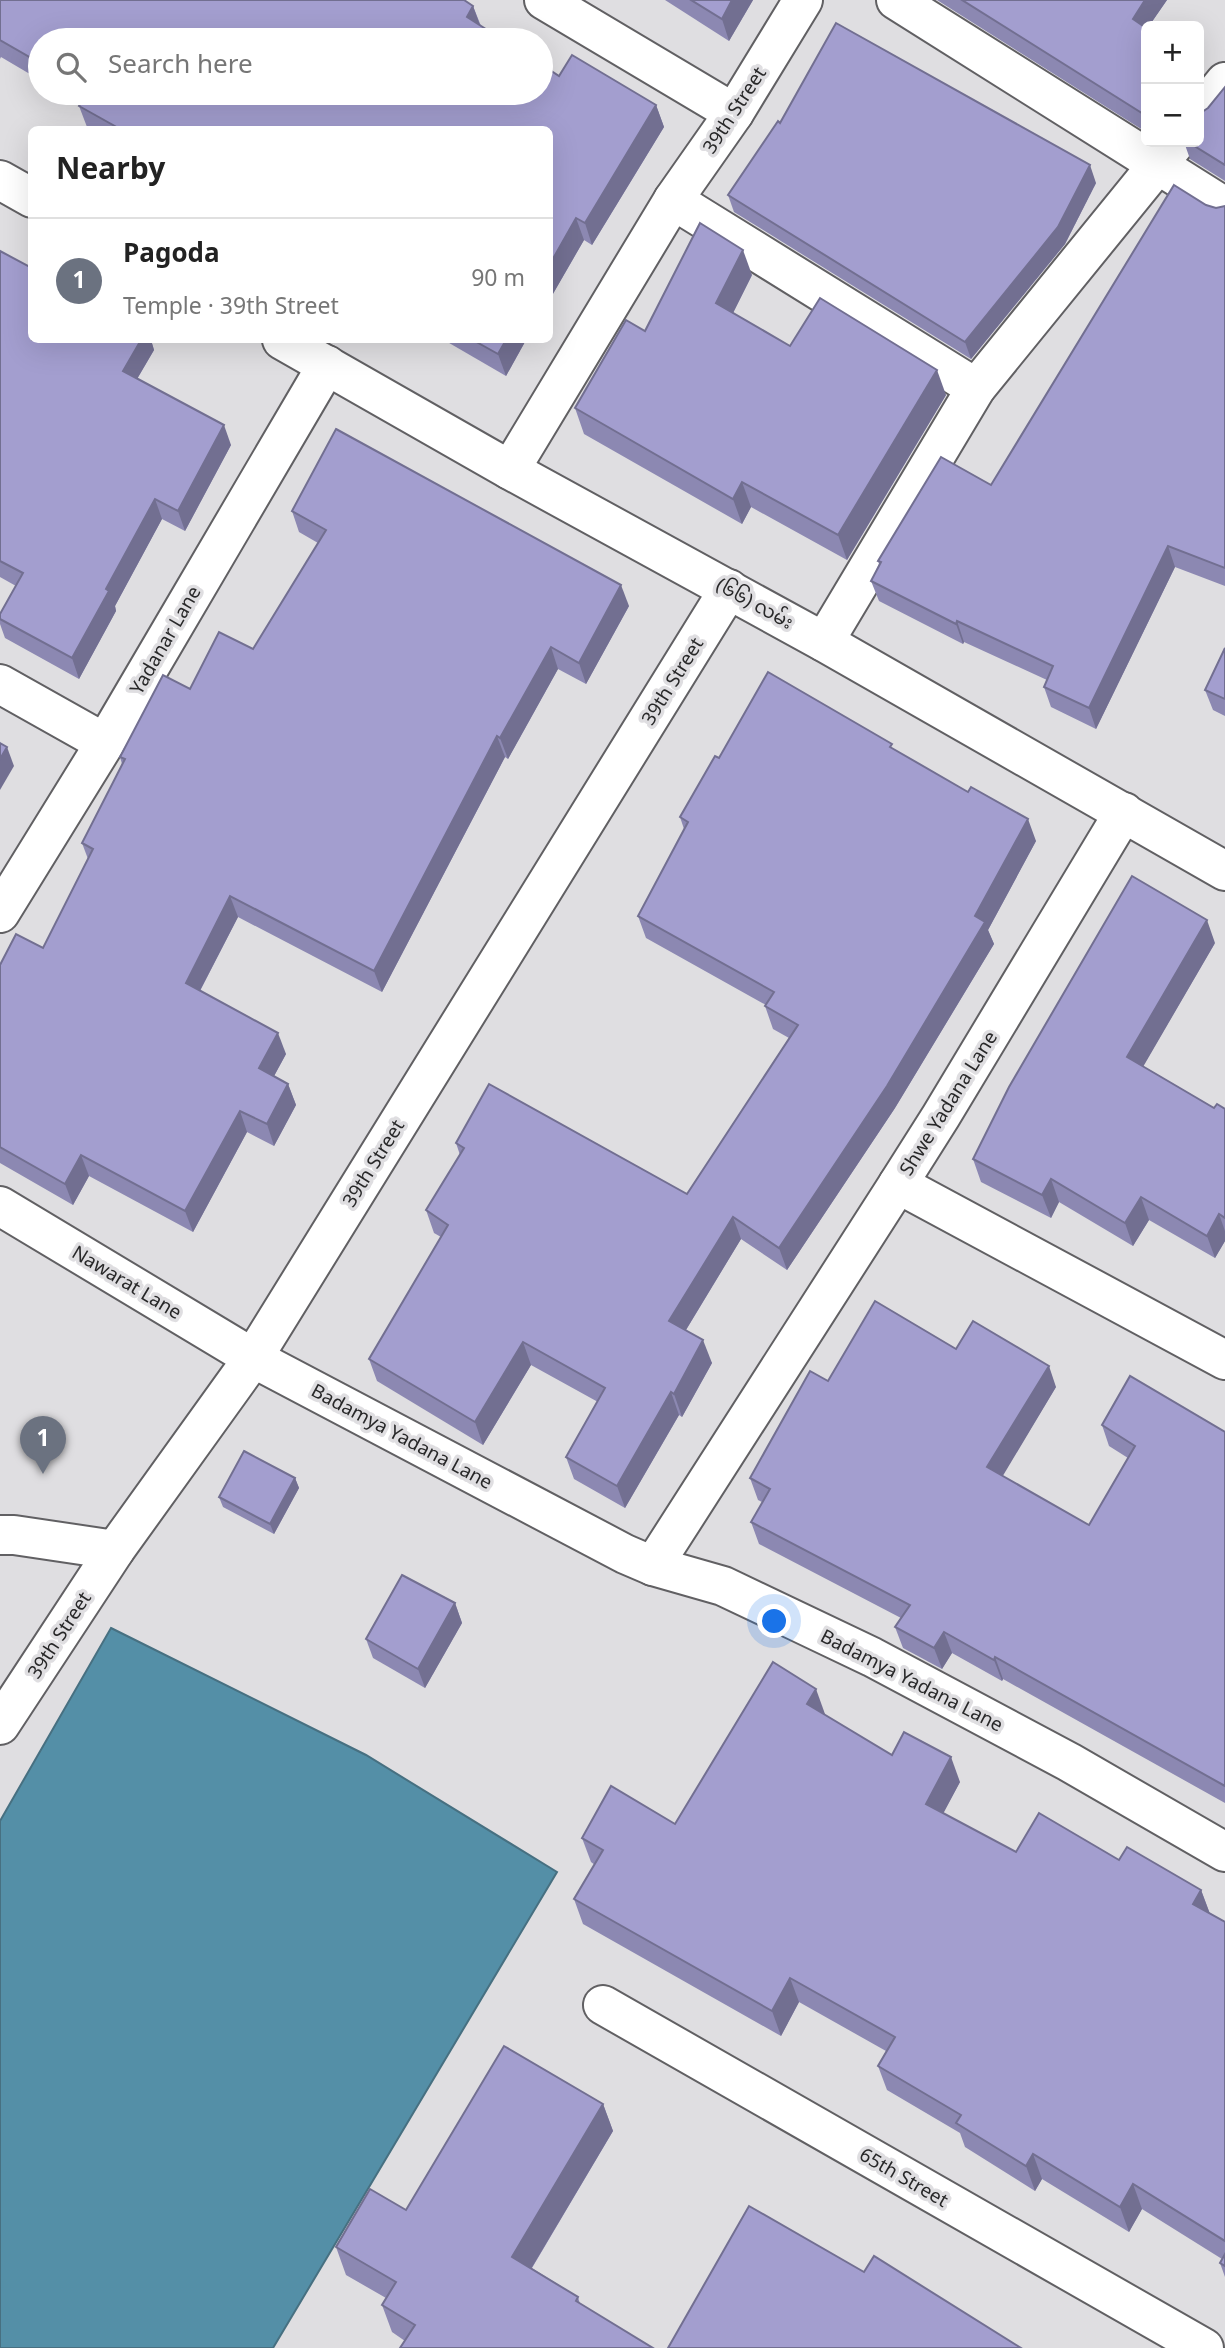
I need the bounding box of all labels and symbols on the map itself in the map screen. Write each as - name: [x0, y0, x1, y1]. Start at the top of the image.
- street label: 39th Street: [692, 59, 780, 164]
- street label: (၆၆) လမ်း: [707, 567, 801, 644]
- street label: Yadanar Lane: [119, 579, 215, 704]
- street label: 39th Street: [631, 630, 718, 735]
- street label: Shwe Yadana Lane: [889, 1023, 1011, 1186]
- street label: 39th Street: [332, 1112, 419, 1217]
- street label: Nawarat Lane: [62, 1235, 189, 1334]
- street label: Badamya Yadana Lane: [302, 1373, 499, 1504]
- pin: 1: [20, 1416, 66, 1474]
- street label: 39th Street: [17, 1584, 105, 1689]
- your location: [757, 1604, 791, 1638]
- street label: Badamya Yadana Lane: [812, 1618, 1010, 1746]
- street label: 65th Street: [850, 2137, 956, 2222]

